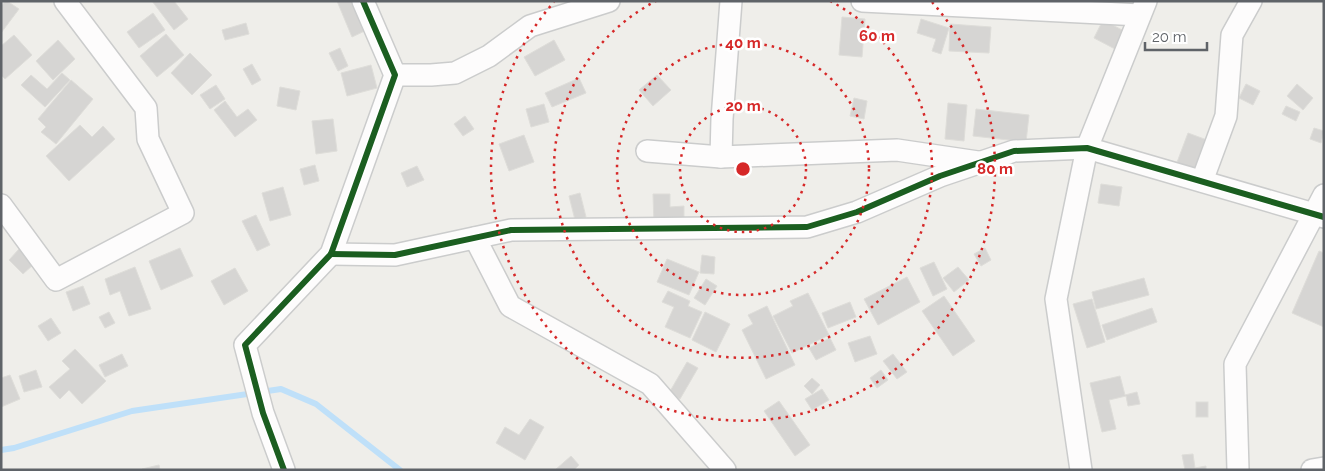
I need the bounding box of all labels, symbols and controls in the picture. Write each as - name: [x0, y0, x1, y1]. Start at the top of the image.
- scale bar: [1145, 20, 1208, 52]
- text: 60 m: [859, 27, 895, 45]
- text: 20 m: [1152, 28, 1187, 46]
- text: 40 m: [725, 34, 761, 52]
- text: 20 m: [725, 97, 761, 115]
- centre of rings: [734, 160, 752, 178]
- text: 80 m: [977, 160, 1013, 178]

